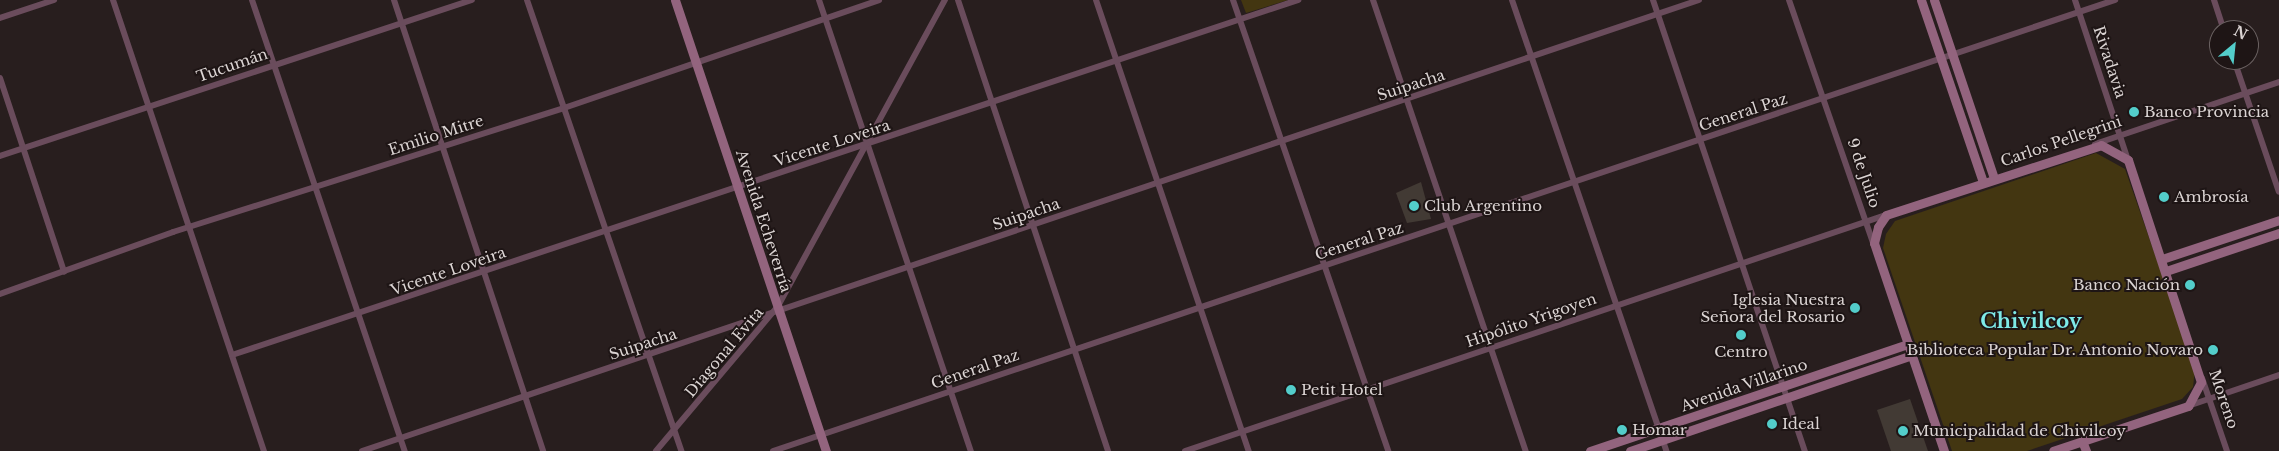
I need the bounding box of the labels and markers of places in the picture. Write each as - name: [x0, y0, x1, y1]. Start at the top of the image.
- place label: Banco Provincia: [2144, 103, 2269, 121]
- marker: Banco Provincia: [2128, 106, 2140, 118]
- place label: Ambrosía: [2174, 188, 2249, 206]
- marker: Ambrosía: [2158, 191, 2170, 203]
- place label: Club Argentino: [1424, 197, 1543, 215]
- marker: Club Argentino: [1408, 200, 1420, 212]
- place label: Banco Nación: [2073, 276, 2180, 294]
- marker: Banco Nación: [2184, 279, 2196, 291]
- place label: Iglesia Nuestra Señora del Rosario: [1700, 290, 1845, 325]
- marker: Iglesia Nuestra Señora del Rosario: [1849, 302, 1861, 314]
- marker: Centro: [1735, 329, 1747, 341]
- place label: Biblioteca Popular Dr. Antonio Novaro: [1906, 341, 2203, 359]
- place label: Centro: [1714, 343, 1768, 361]
- marker: Biblioteca Popular Dr. Antonio Novaro: [2207, 344, 2219, 356]
- place label: Petit Hotel: [1301, 381, 1383, 399]
- marker: Petit Hotel: [1285, 384, 1297, 396]
- place label: Ideal: [1782, 415, 1820, 433]
- marker: Ideal: [1766, 418, 1778, 430]
- place label: Homar: [1632, 421, 1687, 439]
- place label: Municipalidad de Chivilcoy: [1913, 422, 2126, 440]
- marker: Homar: [1616, 424, 1628, 436]
- marker: Municipalidad de Chivilcoy: [1897, 425, 1909, 437]

